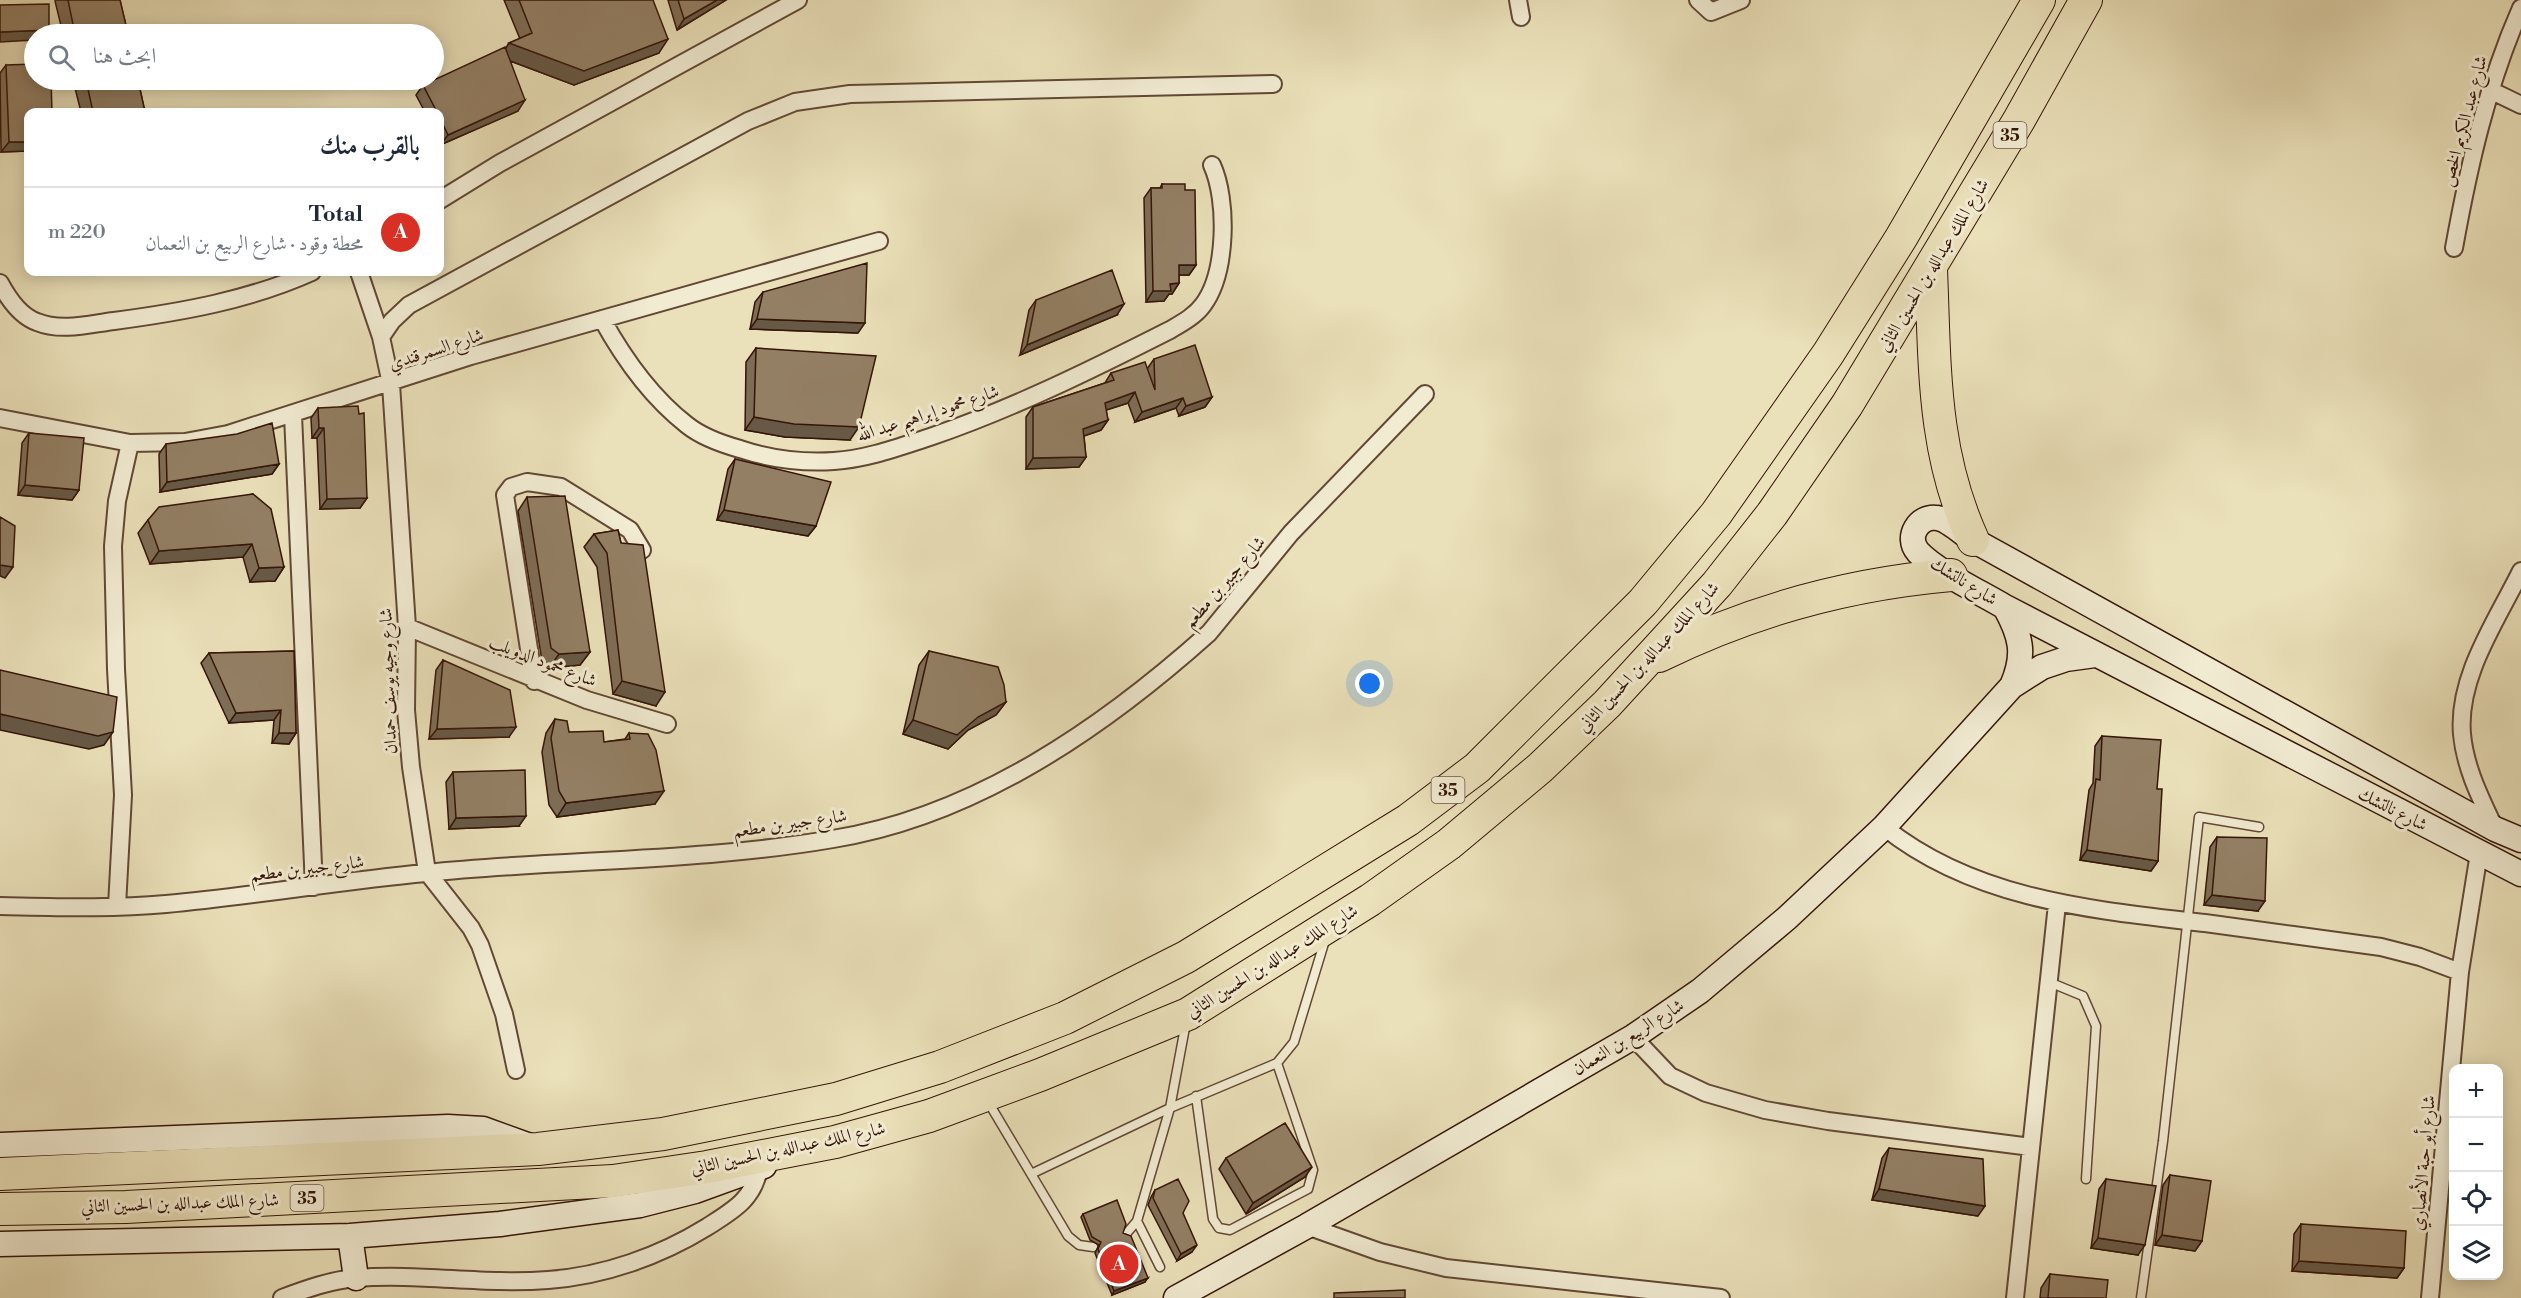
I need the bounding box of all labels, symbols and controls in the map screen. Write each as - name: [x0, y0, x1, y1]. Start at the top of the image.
- search box: [24, 24, 444, 90]
- icon: search: [45, 41, 78, 74]
- text: ابحث هنا: [93, 43, 156, 70]
- street label: شارع عبد الكريم الخص: [2436, 53, 2497, 190]
- road number: 35: [1994, 122, 2026, 148]
- text: بالقرب منك: [320, 130, 420, 162]
- street label: شارع الملك عبدالله بن الحسين الثاني: [1873, 174, 1997, 358]
- text: Total: [309, 201, 363, 228]
- text: 220 m: [48, 220, 106, 245]
- text: A: [393, 220, 408, 245]
- text: محطة وقود · شارع الربيع بن النعمان: [145, 232, 363, 257]
- street label: شارع السمرقندي: [386, 323, 488, 379]
- street label: شارع محمود إبراهيم عبد الله: [853, 377, 1004, 453]
- street label: شارع جبير بن مطعم: [1178, 531, 1274, 636]
- street label: شارع نالتشك: [1924, 552, 2002, 614]
- street label: شارع الملك عبدالله بن الحسين الثاني: [1572, 577, 1727, 740]
- street label: شارع وجيه يوسف حمدان: [374, 607, 406, 755]
- street label: شارع محمود الدويلب: [485, 630, 600, 695]
- your location: [1355, 669, 1384, 698]
- road number: 35: [1432, 777, 1464, 803]
- street label: شارع نالتشك: [2353, 782, 2431, 839]
- street label: شارع جبير بن مطعم: [732, 804, 849, 848]
- street label: شارع جبير بن مطعم: [249, 850, 366, 892]
- street label: شارع الملك عبدالله بن الحسين الثاني: [1182, 899, 1364, 1026]
- street label: شارع الربيع بن النعمان: [1568, 994, 1691, 1084]
- map controls: [2449, 1064, 2503, 1280]
- button: +: [2449, 1064, 2503, 1118]
- street label: شارع أبو حبة الأنصاري: [2404, 1094, 2444, 1232]
- street label: شارع الملك عبدالله بن الحسين الثاني: [689, 1117, 888, 1183]
- button: −: [2449, 1118, 2503, 1172]
- button: locate: [2449, 1172, 2503, 1226]
- road number: 35: [290, 1185, 324, 1211]
- street label: شارع الملك عبدالله بن الحسين الثاني: [81, 1189, 280, 1221]
- button: layers: [2449, 1226, 2503, 1280]
- pin: A: [1100, 1242, 1138, 1286]

